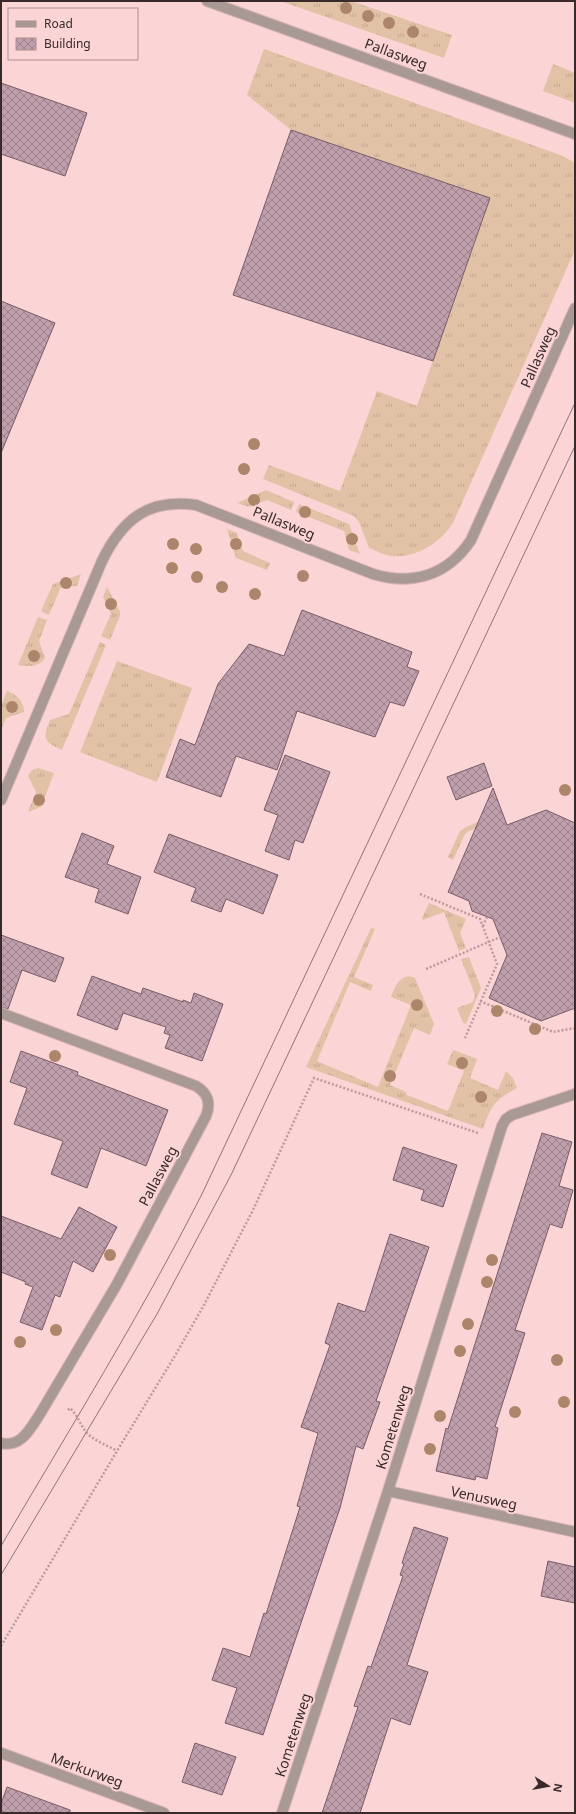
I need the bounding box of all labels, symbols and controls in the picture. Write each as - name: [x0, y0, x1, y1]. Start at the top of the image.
- legend: [8, 8, 138, 60]
- text: Road: [44, 15, 73, 32]
- street label: Pallasweg: [362, 33, 430, 74]
- text: Building: [44, 35, 91, 52]
- street label: Pallasweg: [516, 323, 560, 391]
- street label: Pallasweg: [250, 501, 318, 544]
- street label: Pallasweg: [134, 1142, 181, 1209]
- street label: Kometenweg: [371, 1382, 414, 1471]
- street label: Venusweg: [449, 1481, 519, 1514]
- street label: Kometenweg: [270, 1690, 315, 1779]
- street label: Merkurweg: [48, 1748, 126, 1791]
- north arrow: [528, 1766, 568, 1806]
- text: N: [550, 1782, 567, 1794]

